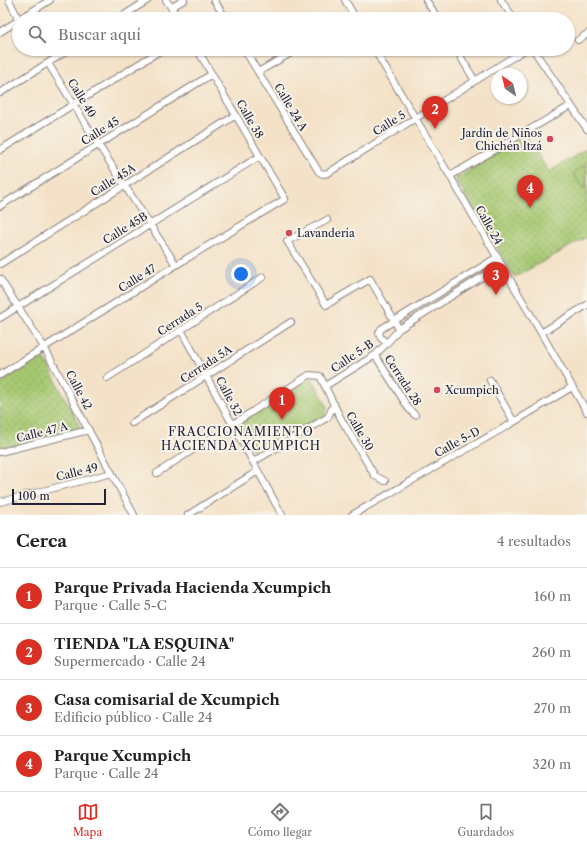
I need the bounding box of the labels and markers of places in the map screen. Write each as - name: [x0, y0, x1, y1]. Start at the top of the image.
- pin: 2: [422, 96, 448, 129]
- place label: Jardín de Niños Chichén Itzá: [460, 126, 542, 153]
- marker: Jardín de Niños Chichén Itzá: [545, 134, 555, 144]
- pin: 4: [517, 175, 543, 208]
- place label: Lavandería: [297, 226, 355, 240]
- marker: Lavandería: [284, 228, 294, 238]
- pin: 3: [483, 262, 509, 295]
- place label: Xcumpich: [444, 383, 499, 397]
- marker: Xcumpich: [432, 385, 442, 395]
- pin: 1: [269, 387, 295, 420]

